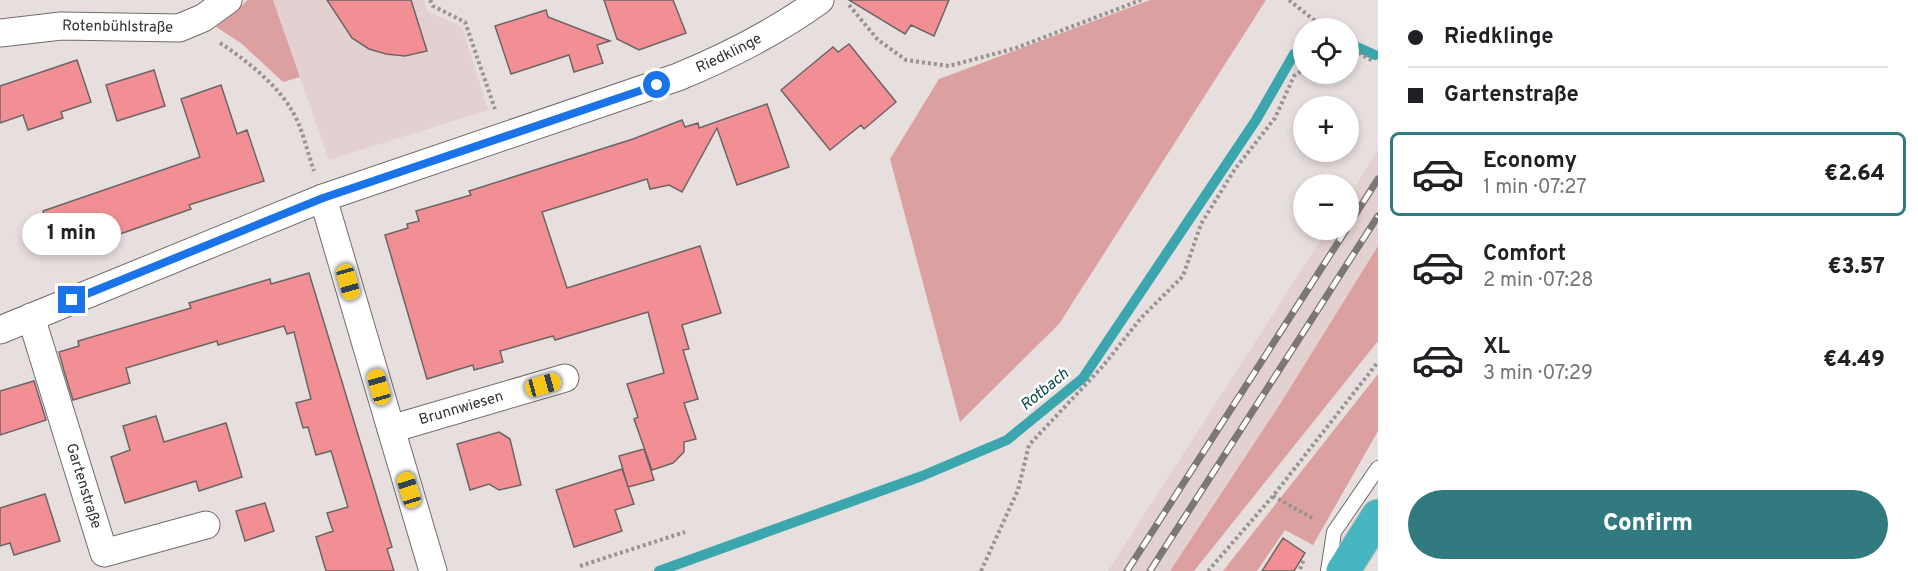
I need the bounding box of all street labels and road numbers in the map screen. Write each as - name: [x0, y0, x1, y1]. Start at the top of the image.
- street label: Rotenbühlstraße: [62, 17, 173, 37]
- street label: Riedklinge: [693, 29, 765, 78]
- street label: Brunnwiesen: [417, 387, 506, 430]
- street label: Gartenstraße: [61, 441, 105, 531]

